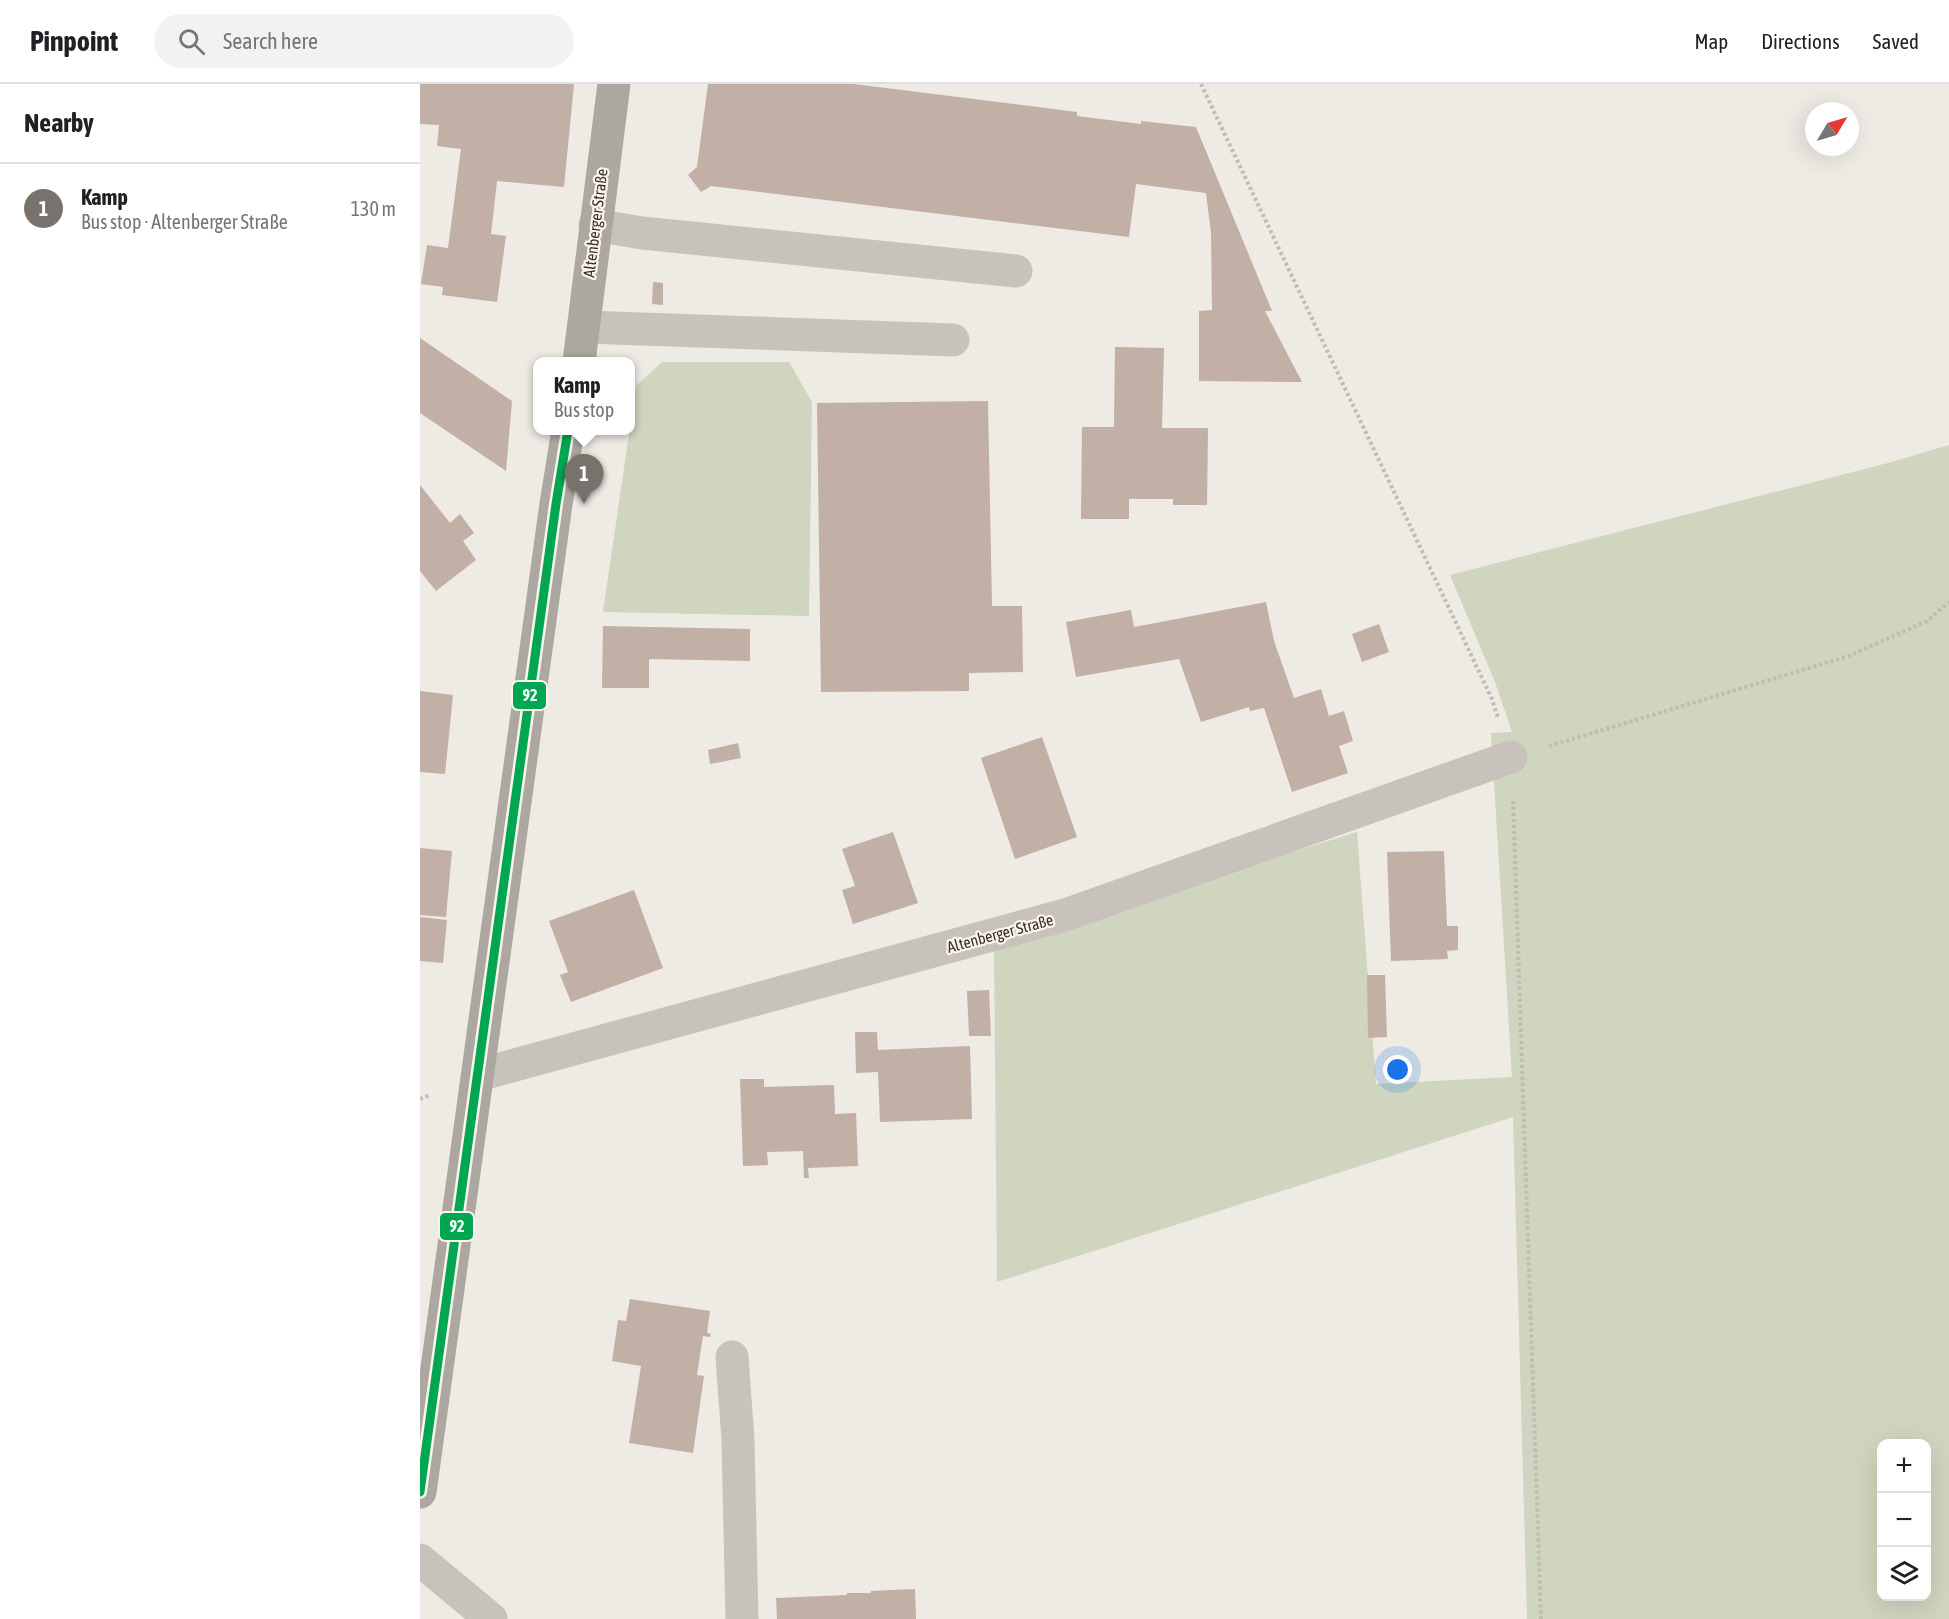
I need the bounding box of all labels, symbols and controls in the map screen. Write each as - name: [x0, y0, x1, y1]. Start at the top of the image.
- search box: [154, 14, 574, 68]
- text: Pinpoint: [30, 25, 118, 57]
- icon: search: [175, 25, 208, 58]
- text: Search here: [223, 28, 318, 54]
- text: Map: [1694, 29, 1728, 53]
- text: Directions: [1761, 29, 1840, 53]
- text: Saved: [1873, 29, 1919, 53]
- north arrow: [1805, 102, 1859, 156]
- text: Nearby: [24, 108, 94, 138]
- street label: Altenberger Straße: [579, 168, 612, 278]
- text: Kamp: [81, 184, 128, 210]
- text: 1: [39, 197, 48, 220]
- text: 130 m: [351, 197, 396, 220]
- text: Bus stop · Altenberger Straße: [81, 210, 288, 233]
- popup: [533, 357, 635, 435]
- text: Kamp: [554, 372, 601, 398]
- text: Bus stop: [554, 398, 614, 421]
- pin: 1: [564, 454, 604, 504]
- line badge: 92: [512, 681, 547, 710]
- text: 92: [522, 686, 538, 704]
- street label: Altenberger Straße: [945, 910, 1055, 957]
- your location: [1383, 1055, 1412, 1084]
- line badge: 92: [439, 1212, 474, 1241]
- text: 92: [449, 1217, 465, 1235]
- map controls: [1877, 1439, 1931, 1601]
- button: +: [1877, 1439, 1931, 1493]
- button: −: [1877, 1493, 1931, 1547]
- button: layers: [1877, 1547, 1931, 1601]

